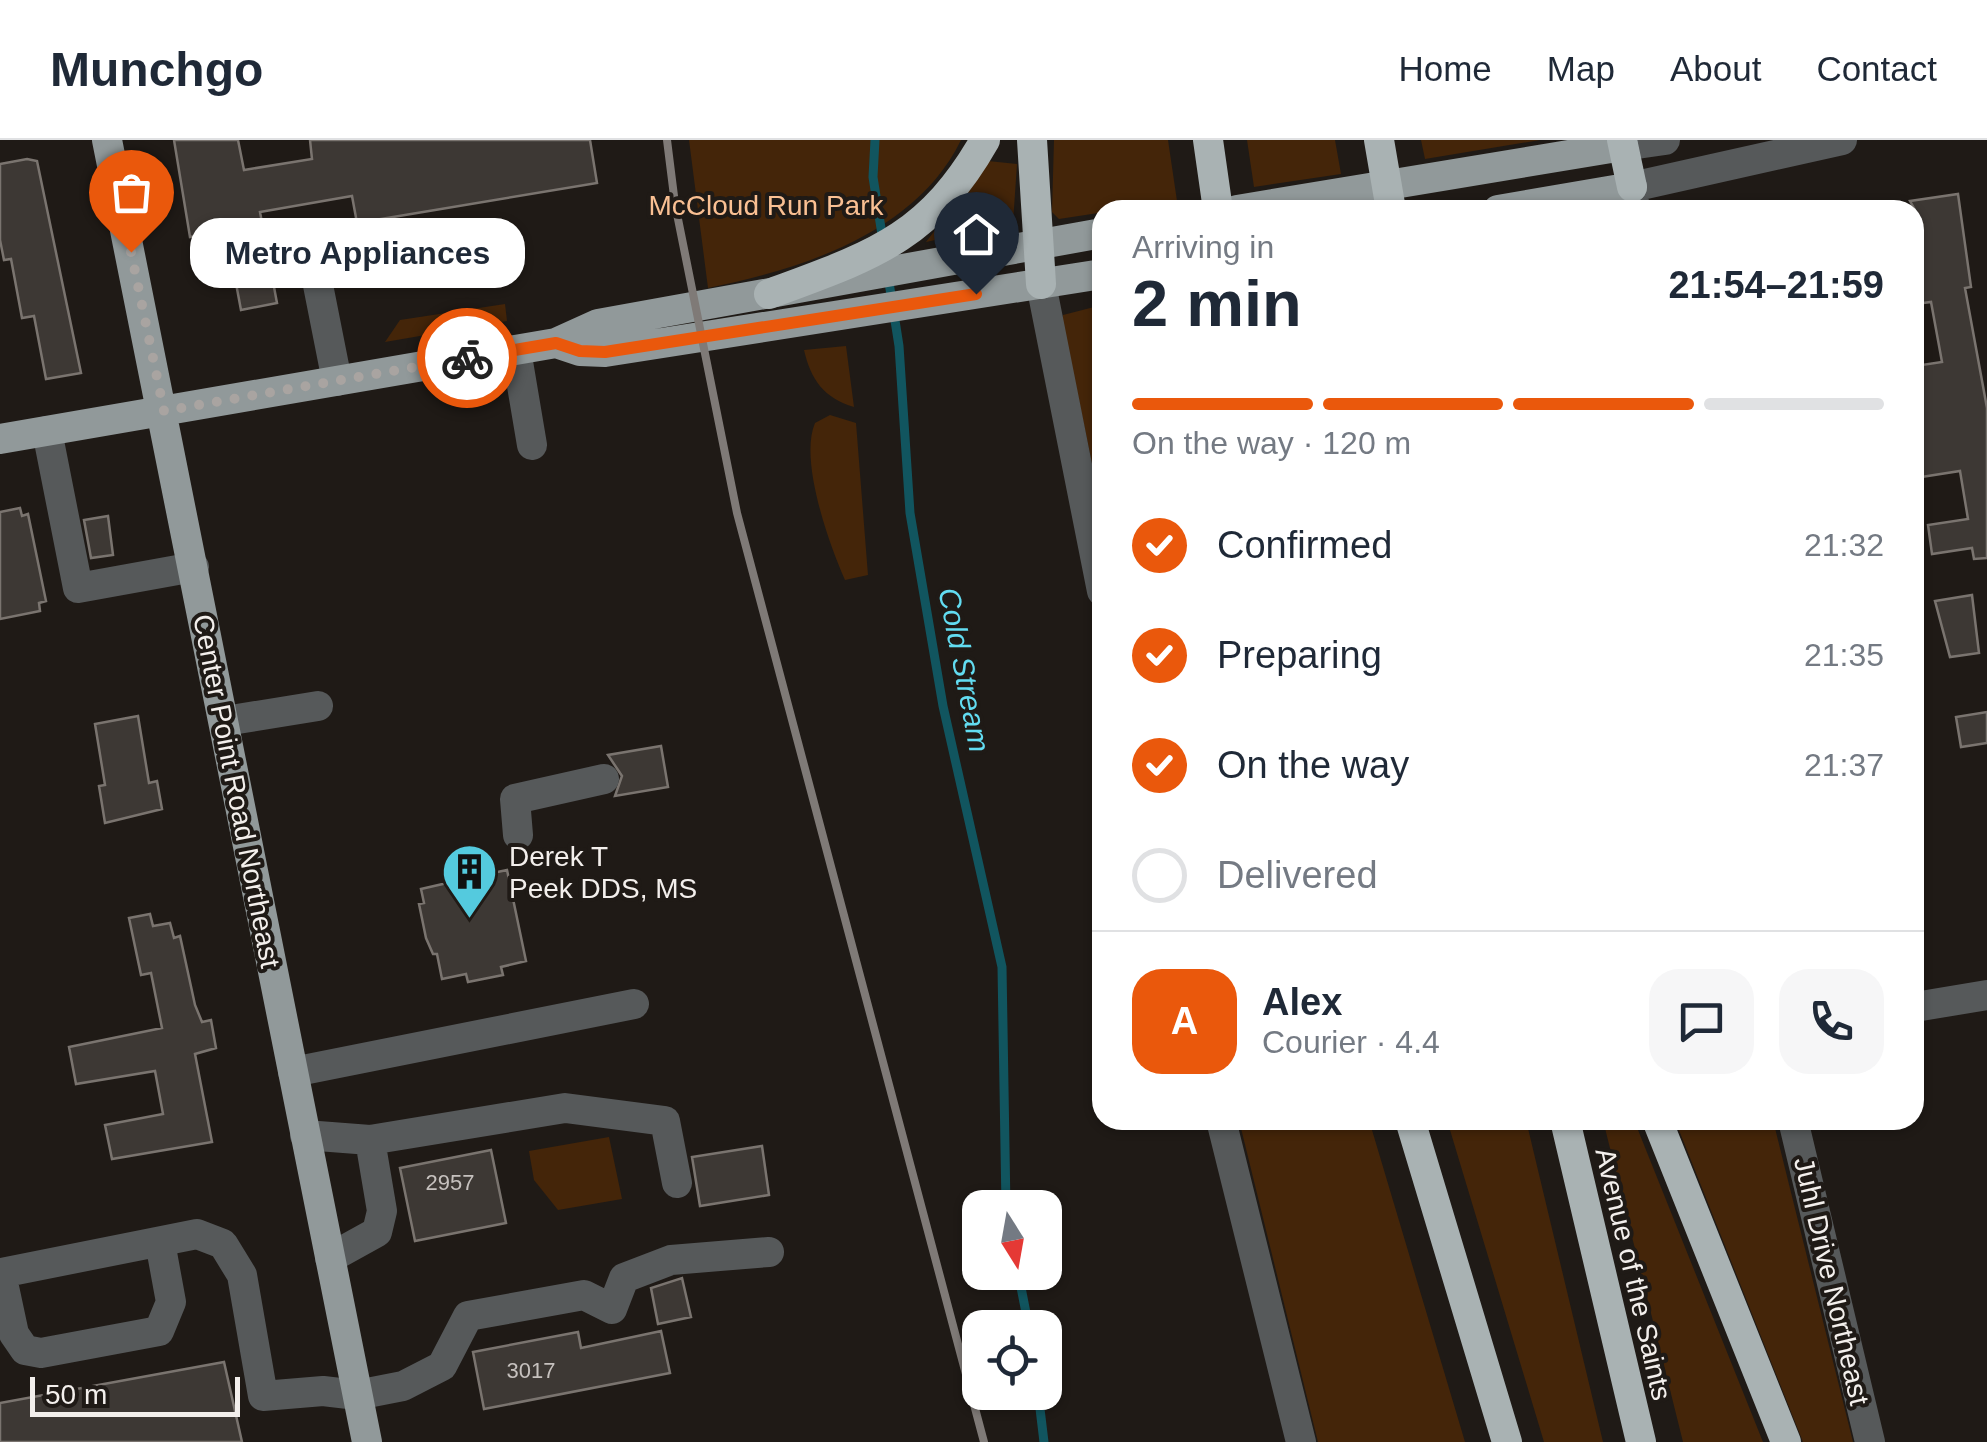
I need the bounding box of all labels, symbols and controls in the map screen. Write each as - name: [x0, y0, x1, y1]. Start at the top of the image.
- text: Munchgo: [50, 43, 263, 96]
- text: Home: [1398, 49, 1492, 88]
- text: Map: [1547, 49, 1615, 88]
- text: About: [1670, 49, 1761, 88]
- text: Contact: [1816, 49, 1937, 88]
- pin: [89, 150, 174, 253]
- icon: bag: [104, 165, 159, 220]
- park label: McCloud Run Park: [649, 190, 884, 221]
- pin: [934, 192, 1019, 295]
- icon: home: [949, 207, 1004, 262]
- callout: Metro Appliances: [191, 217, 526, 287]
- text: Arriving in: [1132, 229, 1274, 265]
- text: Metro Appliances: [225, 235, 490, 271]
- text: 21:54–21:59: [1668, 264, 1884, 306]
- text: 2 min: [1132, 267, 1302, 340]
- courier: [417, 308, 517, 408]
- icon: bike: [440, 331, 495, 386]
- text: On the way · 120 m: [1132, 425, 1411, 461]
- icon: check: [1132, 518, 1187, 573]
- text: Confirmed: [1217, 524, 1392, 566]
- text: 21:32: [1804, 527, 1884, 563]
- water label: Cold Stream: [932, 585, 997, 755]
- street label: Center Point Road Northeast: [187, 612, 286, 971]
- icon: check: [1132, 628, 1187, 683]
- text: Preparing: [1217, 634, 1382, 676]
- text: 21:35: [1804, 637, 1884, 673]
- icon: check: [1132, 738, 1187, 793]
- text: On the way: [1217, 744, 1409, 786]
- text: 21:37: [1804, 747, 1884, 783]
- place label: Derek T Peek DDS, MS: [509, 841, 697, 904]
- building icon: Derek T Peek DDS, MS: [440, 842, 500, 921]
- text: Delivered: [1217, 854, 1378, 896]
- button: chat: [1649, 969, 1754, 1074]
- button: phone: [1779, 969, 1884, 1074]
- text: Alex: [1262, 981, 1342, 1023]
- text: A: [1171, 1000, 1198, 1042]
- text: Courier · 4.4: [1262, 1024, 1440, 1060]
- street label: Avenue of the Saints: [1589, 1145, 1678, 1403]
- street label: Juhl Drive Northeast: [1788, 1154, 1875, 1408]
- house number: 2957: [426, 1170, 474, 1195]
- north arrow: [962, 1190, 1062, 1290]
- map controls: [962, 1190, 1062, 1410]
- button: locate: [962, 1310, 1062, 1410]
- house number: 3017: [507, 1358, 555, 1383]
- scale bar: [30, 1372, 240, 1416]
- text: 50 m: [45, 1379, 107, 1410]

